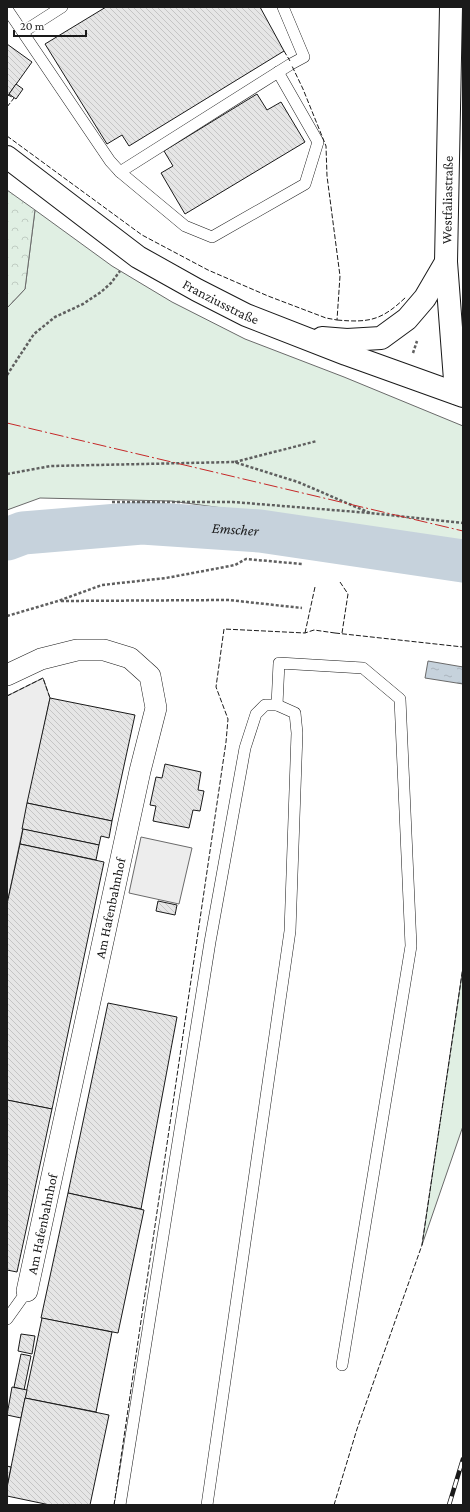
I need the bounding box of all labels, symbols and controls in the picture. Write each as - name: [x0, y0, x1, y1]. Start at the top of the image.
- scale bar: [14, 12, 86, 38]
- text: 20 m: [20, 19, 45, 33]
- street label: Westfaliastraße: [438, 156, 456, 244]
- street label: Franziusstraße: [180, 276, 261, 327]
- water label: Emscher: [211, 520, 260, 539]
- street label: Am Hafenbahnhof: [92, 855, 129, 960]
- street label: Am Hafenbahnhof: [24, 1171, 61, 1276]

